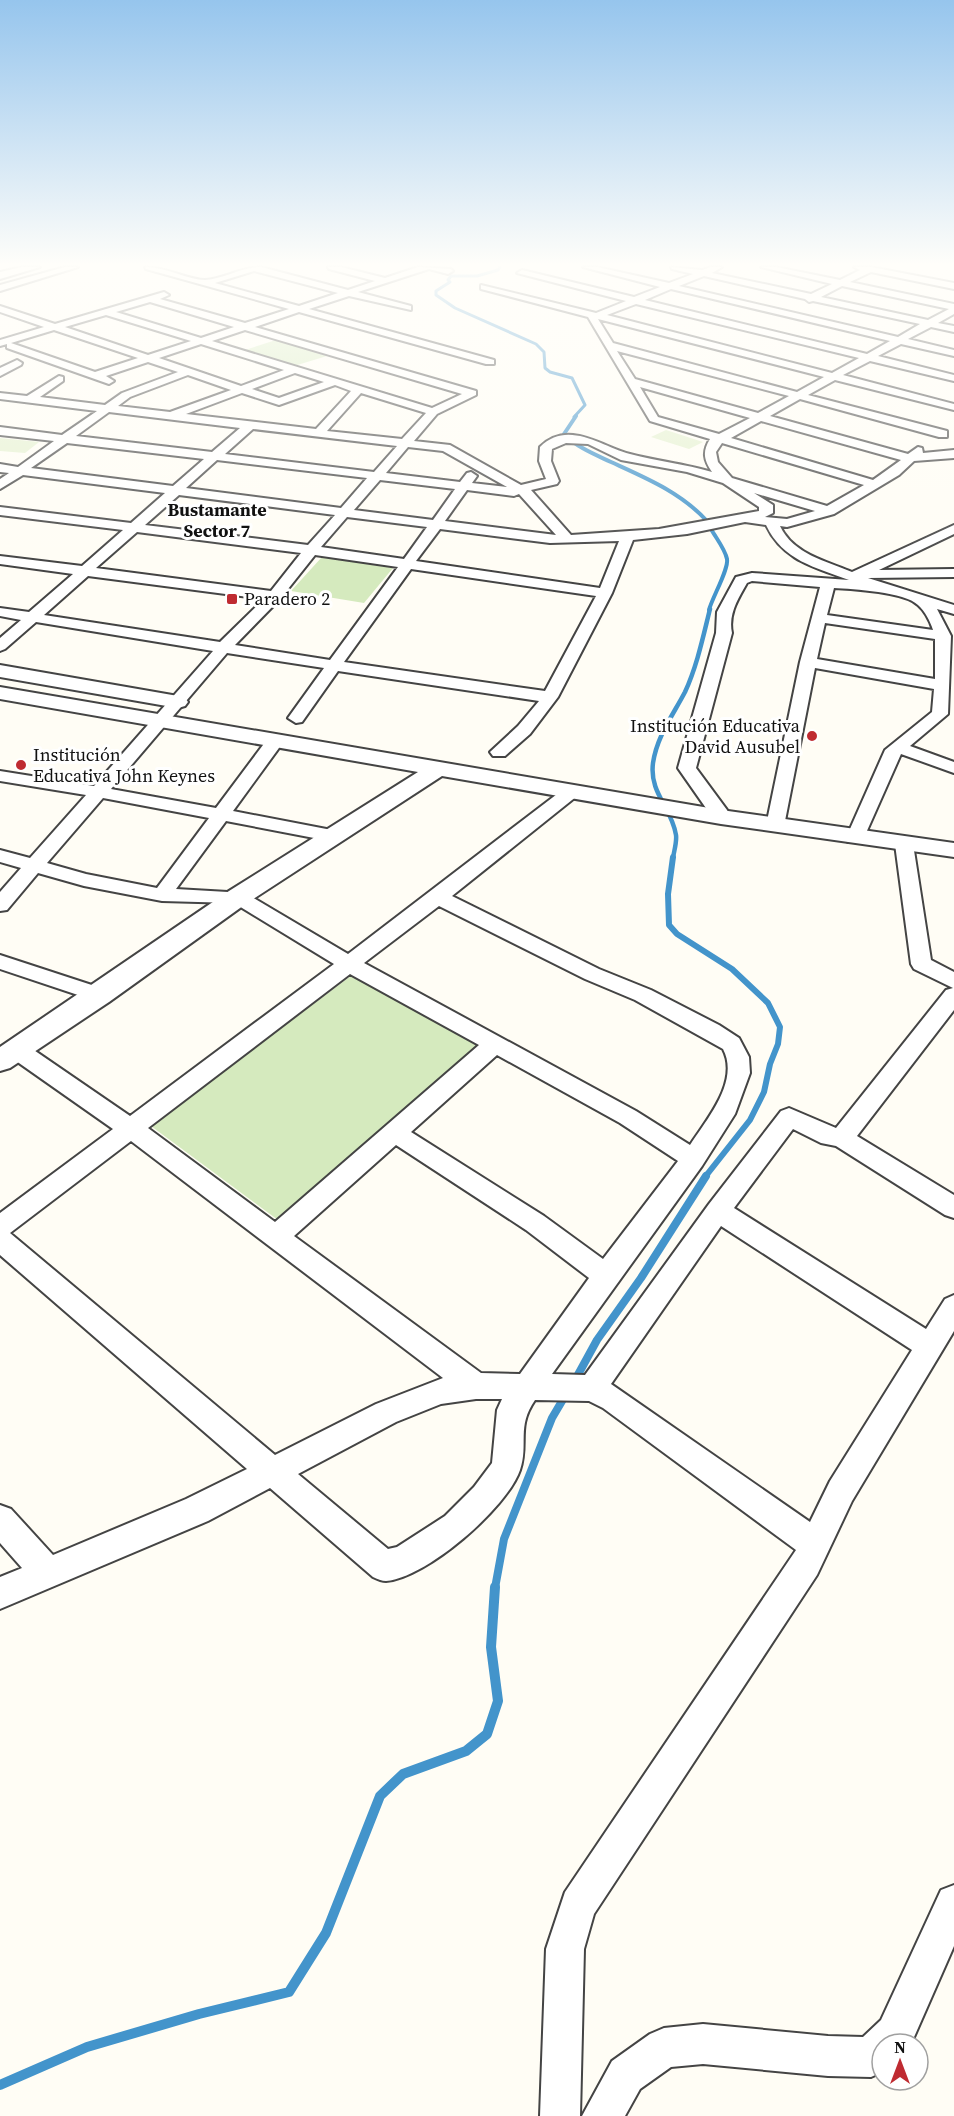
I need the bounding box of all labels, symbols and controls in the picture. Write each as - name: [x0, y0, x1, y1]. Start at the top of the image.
- district label: Bustamante Sector 7: [167, 497, 267, 543]
- place label: Paradero 2: [244, 586, 330, 611]
- marker: Paradero 2: [225, 592, 239, 606]
- place label: Institución Educativa David Ausubel: [630, 713, 801, 759]
- marker: Institución Educativa David Ausubel: [805, 729, 819, 743]
- place label: Institución Educativa John Keynes: [33, 742, 215, 788]
- marker: Institución Educativa John Keynes: [14, 758, 28, 772]
- north arrow: [870, 2032, 930, 2092]
- text: N: [894, 2036, 906, 2058]

